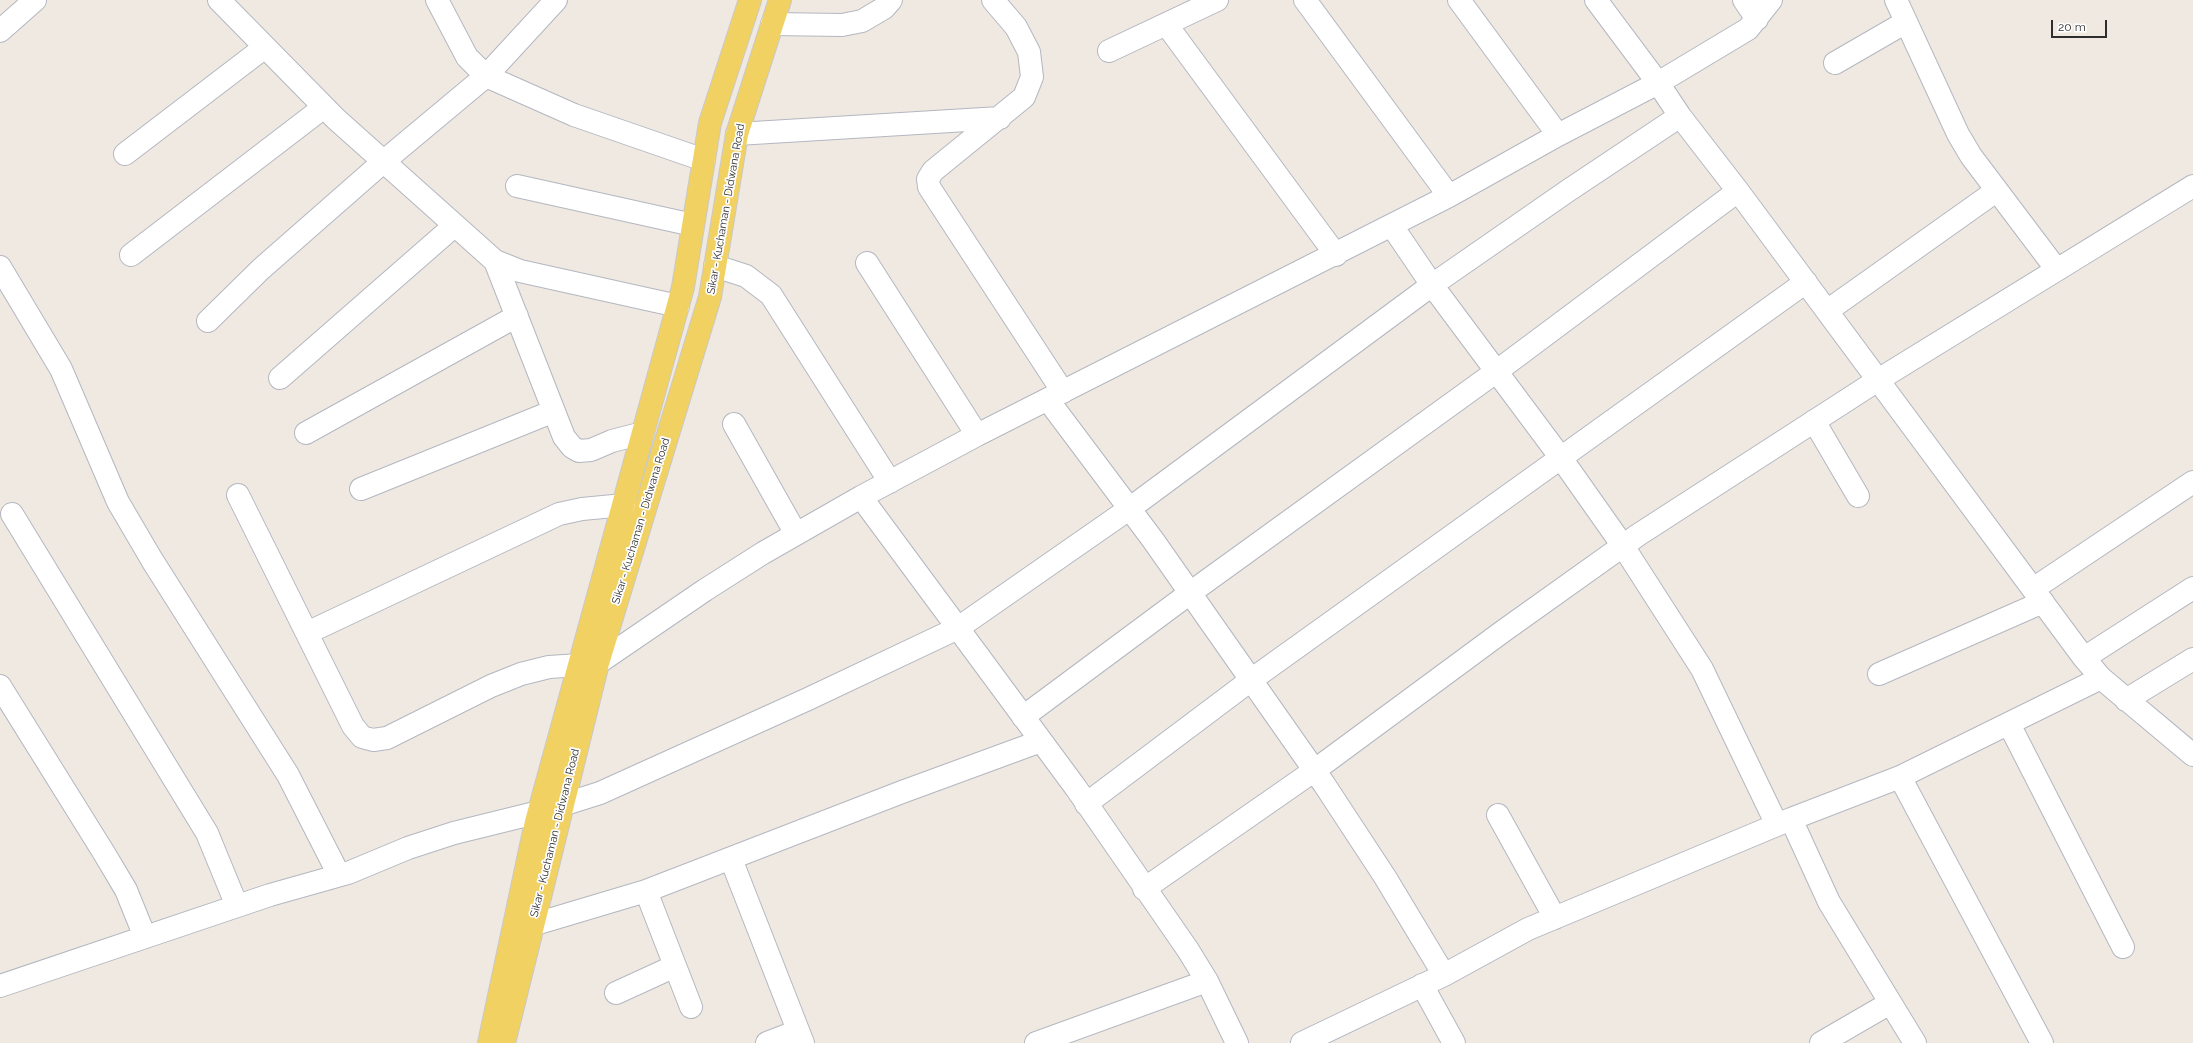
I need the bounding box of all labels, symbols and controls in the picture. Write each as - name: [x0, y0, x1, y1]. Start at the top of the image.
- scale bar: [2053, 12, 2109, 38]
- text: 20 m: [2058, 20, 2086, 34]
- street label: Sikar - Kuchaman - Didwana Road: [704, 123, 748, 295]
- street label: Sikar - Kuchaman - Didwana Road: [609, 436, 673, 606]
- street label: Sikar - Kuchaman - Didwana Road: [528, 747, 582, 919]

